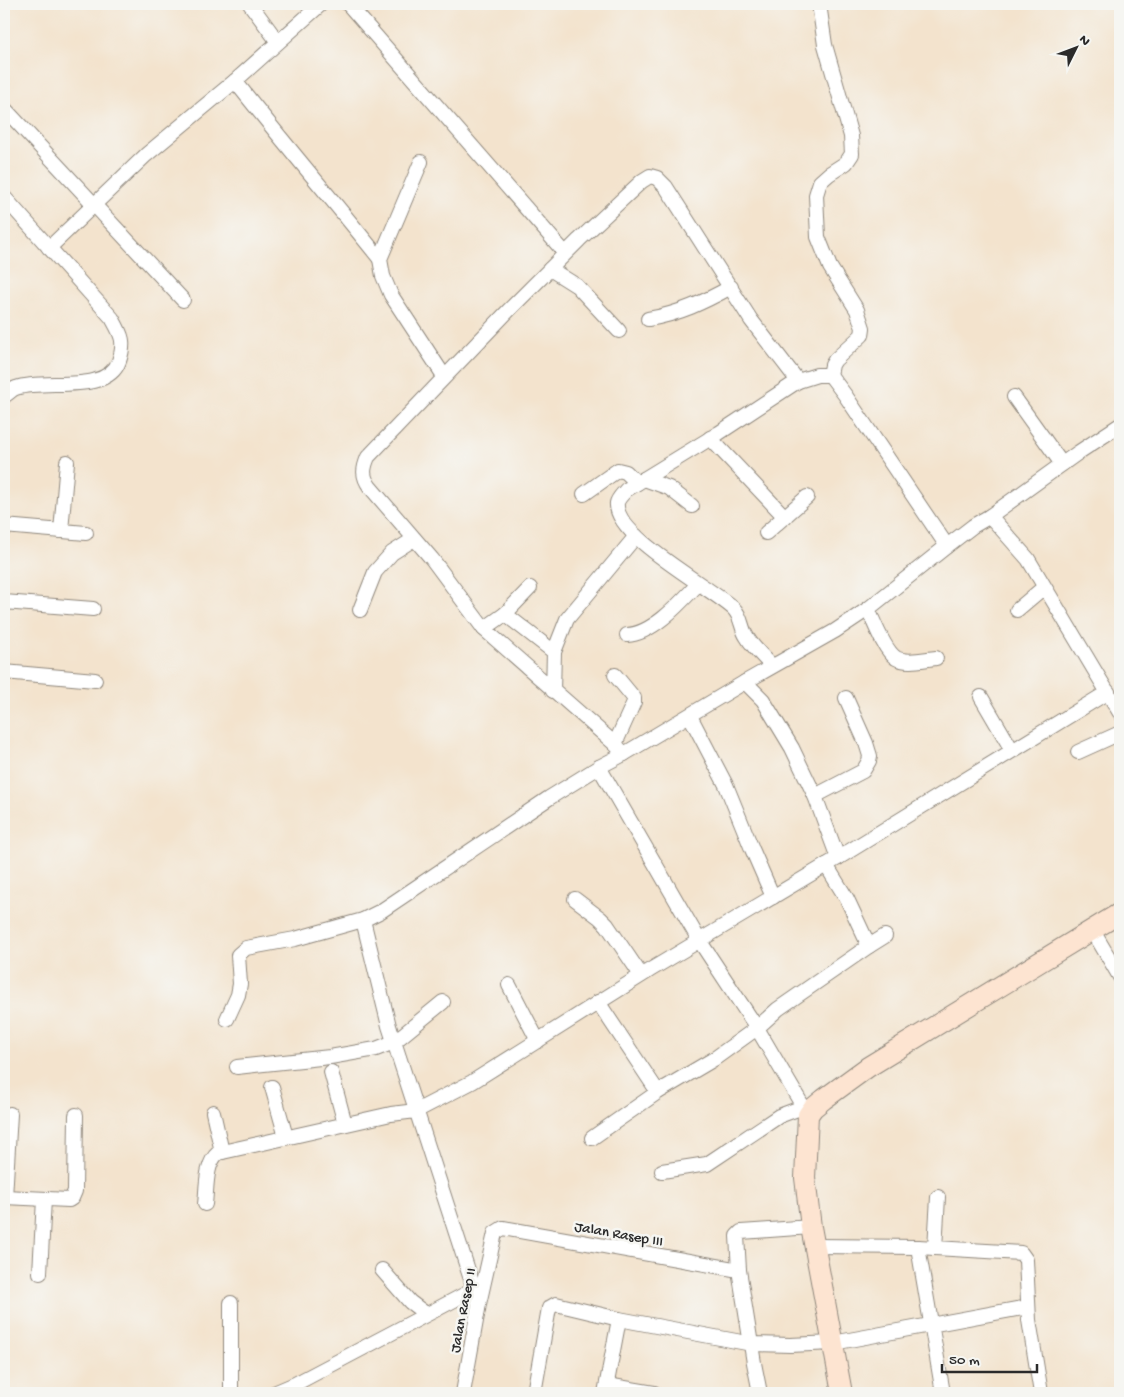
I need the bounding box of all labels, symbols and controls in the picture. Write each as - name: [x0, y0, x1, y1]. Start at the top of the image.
- north arrow: [1052, 22, 1102, 72]
- text: N: [1074, 32, 1093, 50]
- street label: Jalan Rasep III: [573, 1218, 664, 1252]
- street label: Jalan Rasep II: [447, 1266, 481, 1354]
- scale bar: [942, 1342, 1036, 1374]
- text: 50 m: [949, 1352, 980, 1370]

